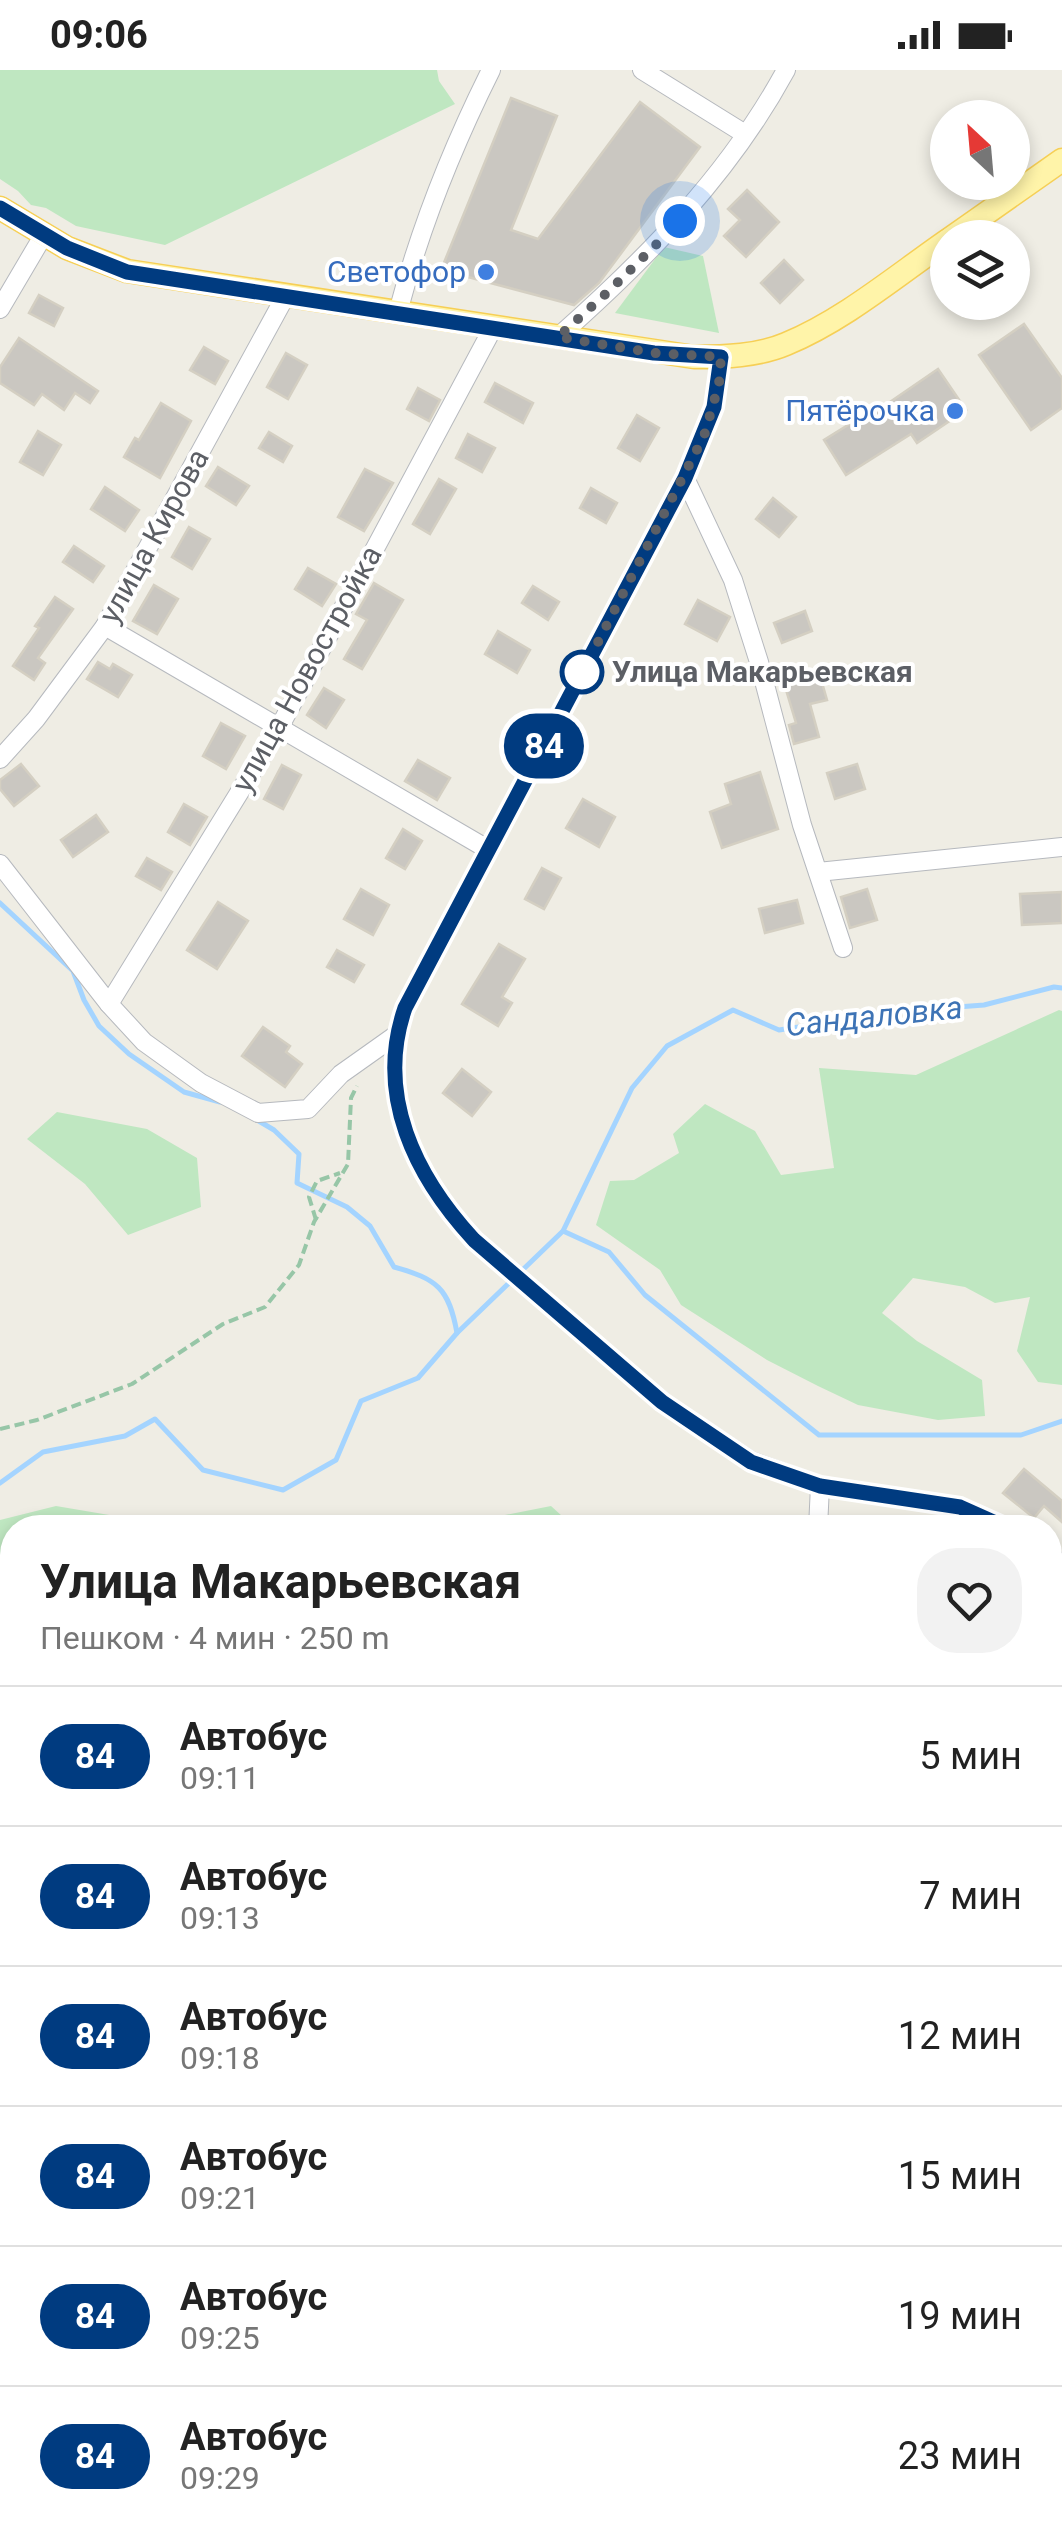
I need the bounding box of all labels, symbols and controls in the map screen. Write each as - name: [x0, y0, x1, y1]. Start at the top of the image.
- text: 09:06: [50, 13, 148, 57]
- north arrow: [930, 100, 1030, 200]
- map controls: [930, 100, 1030, 320]
- your location: [655, 196, 705, 246]
- button: layers: [930, 220, 1030, 320]
- place label: Светофор: [327, 254, 466, 289]
- marker: Светофор: [475, 261, 497, 283]
- place label: Пятёрочка: [785, 393, 935, 428]
- marker: Пятёрочка: [944, 400, 966, 422]
- street label: улица Кирова: [91, 443, 216, 629]
- street label: улица Новостройка: [224, 539, 389, 798]
- marker: Улица Макарьевская: [561, 651, 603, 693]
- place label: Улица Макарьевская: [612, 654, 913, 689]
- line badge: 84: [499, 714, 589, 778]
- text: 84: [524, 726, 564, 767]
- water label: Сандаловка: [784, 988, 964, 1044]
- button: heart: [917, 1548, 1022, 1653]
- text: Улица Макарьевская: [40, 1553, 521, 1610]
- text: Пешком · 4 мин · 250 m: [40, 1619, 390, 1657]
- text: Автобус: [180, 1715, 327, 1759]
- text: 5 мин: [919, 1734, 1022, 1778]
- text: 84: [75, 1736, 115, 1777]
- text: 09:11: [180, 1759, 260, 1797]
- text: Автобус: [180, 1855, 327, 1899]
- text: 7 мин: [919, 1874, 1022, 1918]
- text: 84: [75, 1876, 115, 1917]
- text: 09:13: [180, 1899, 260, 1937]
- text: Автобус: [180, 1995, 327, 2039]
- text: 12 мин: [898, 2014, 1022, 2058]
- text: 84: [75, 2016, 115, 2057]
- text: 09:18: [180, 2039, 260, 2077]
- text: Автобус: [180, 2135, 327, 2179]
- text: 15 мин: [898, 2154, 1022, 2198]
- text: 84: [75, 2156, 115, 2197]
- text: 09:21: [180, 2179, 260, 2217]
- text: Автобус: [180, 2275, 327, 2319]
- text: 19 мин: [898, 2294, 1022, 2338]
- text: 84: [75, 2296, 115, 2337]
- text: 09:25: [180, 2319, 260, 2357]
- text: Автобус: [180, 2415, 327, 2459]
- text: 23 мин: [898, 2434, 1022, 2478]
- text: 84: [75, 2436, 115, 2477]
- text: 09:29: [180, 2459, 260, 2497]

